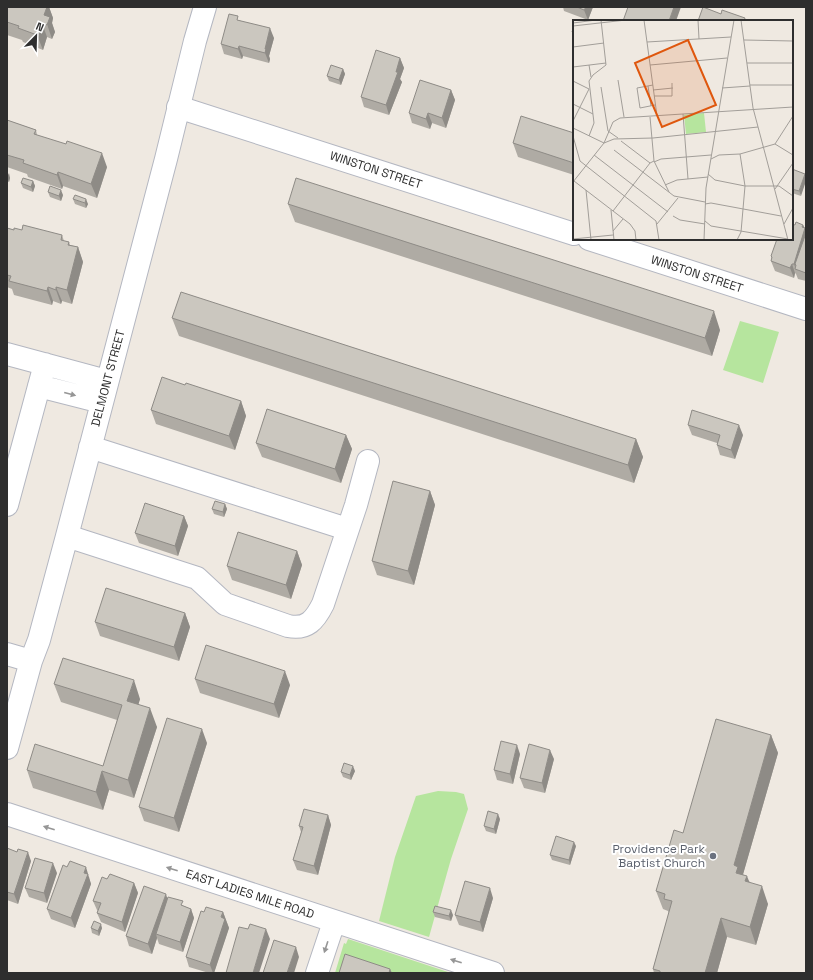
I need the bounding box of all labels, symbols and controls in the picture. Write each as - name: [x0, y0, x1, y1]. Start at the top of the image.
- north arrow: [16, 16, 56, 56]
- text: N: [34, 19, 46, 35]
- inset map: [573, 20, 793, 240]
- street label: WINSTON STREET: [328, 148, 424, 192]
- street label: WINSTON STREET: [649, 252, 745, 296]
- street label: DELMONT STREET: [87, 328, 129, 428]
- one-way arrow: [65, 391, 77, 397]
- one-way arrow: [42, 825, 54, 831]
- place label: Providence Park Baptist Church: [612, 841, 706, 871]
- marker: Providence Park Baptist Church: [708, 851, 718, 861]
- one-way arrow: [166, 865, 178, 871]
- street label: EAST LADIES MILE ROAD: [184, 866, 316, 922]
- one-way arrow: [323, 942, 329, 954]
- one-way arrow: [449, 958, 461, 964]

